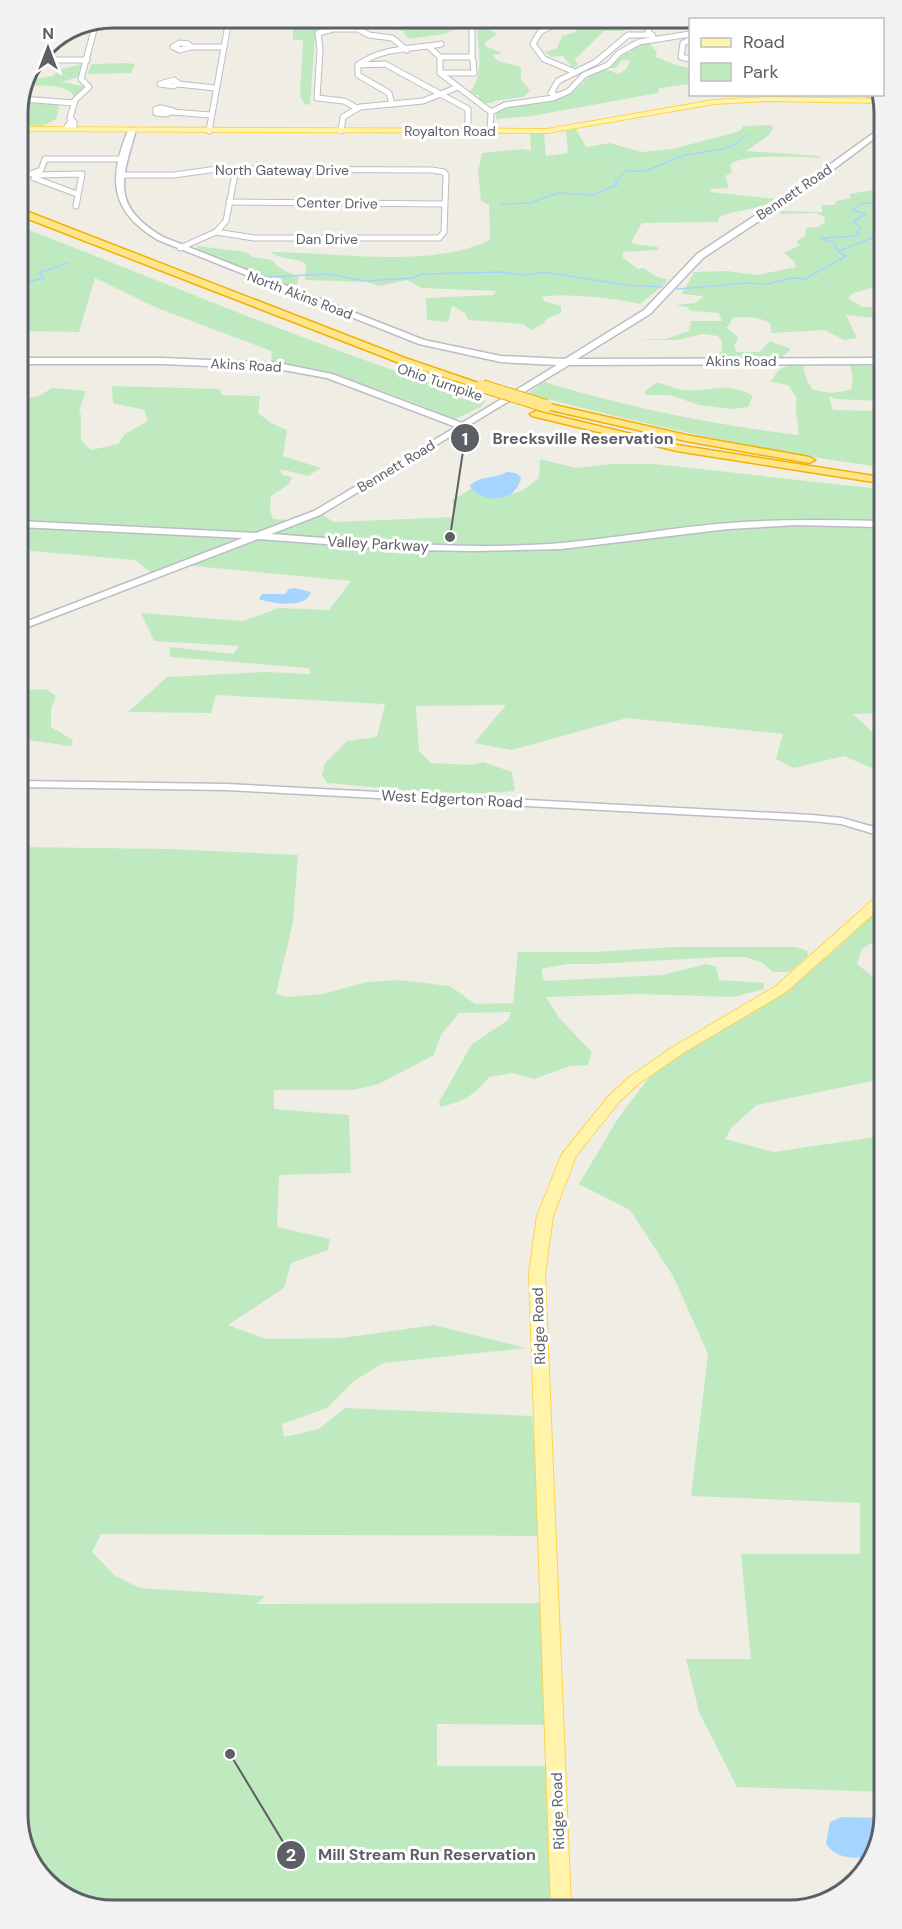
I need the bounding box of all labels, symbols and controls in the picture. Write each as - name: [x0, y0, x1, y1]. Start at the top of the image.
- north arrow: [18, 18, 78, 78]
- legend: [689, 18, 884, 96]
- text: N: [42, 23, 54, 44]
- text: Road: [743, 30, 785, 54]
- text: Park: [743, 60, 779, 84]
- street label: Royalton Road: [404, 122, 496, 140]
- street label: Bennett Road: [753, 160, 835, 224]
- street label: North Gateway Drive: [215, 161, 349, 179]
- street label: Center Drive: [296, 193, 378, 213]
- street label: Dan Drive: [296, 230, 358, 248]
- street label: North Akins Road: [245, 267, 355, 323]
- street label: Akins Road: [705, 352, 777, 370]
- street label: Akins Road: [210, 354, 282, 376]
- street label: Ohio Turnpike: [395, 359, 485, 405]
- callout: Brecksville Reservation: [450, 421, 685, 455]
- text: 1: [462, 427, 468, 451]
- text: Brecksville Reservation: [492, 428, 674, 449]
- street label: Bennett Road: [354, 436, 438, 496]
- street label: Valley Parkway: [327, 531, 430, 557]
- street label: West Edgerton Road: [381, 785, 523, 813]
- street label: Ridge Road: [528, 1287, 550, 1365]
- street label: Ridge Road: [547, 1772, 569, 1850]
- callout: Mill Stream Run Reservation: [276, 1838, 548, 1872]
- text: 2: [286, 1843, 296, 1867]
- text: Mill Stream Run Reservation: [318, 1844, 536, 1865]

